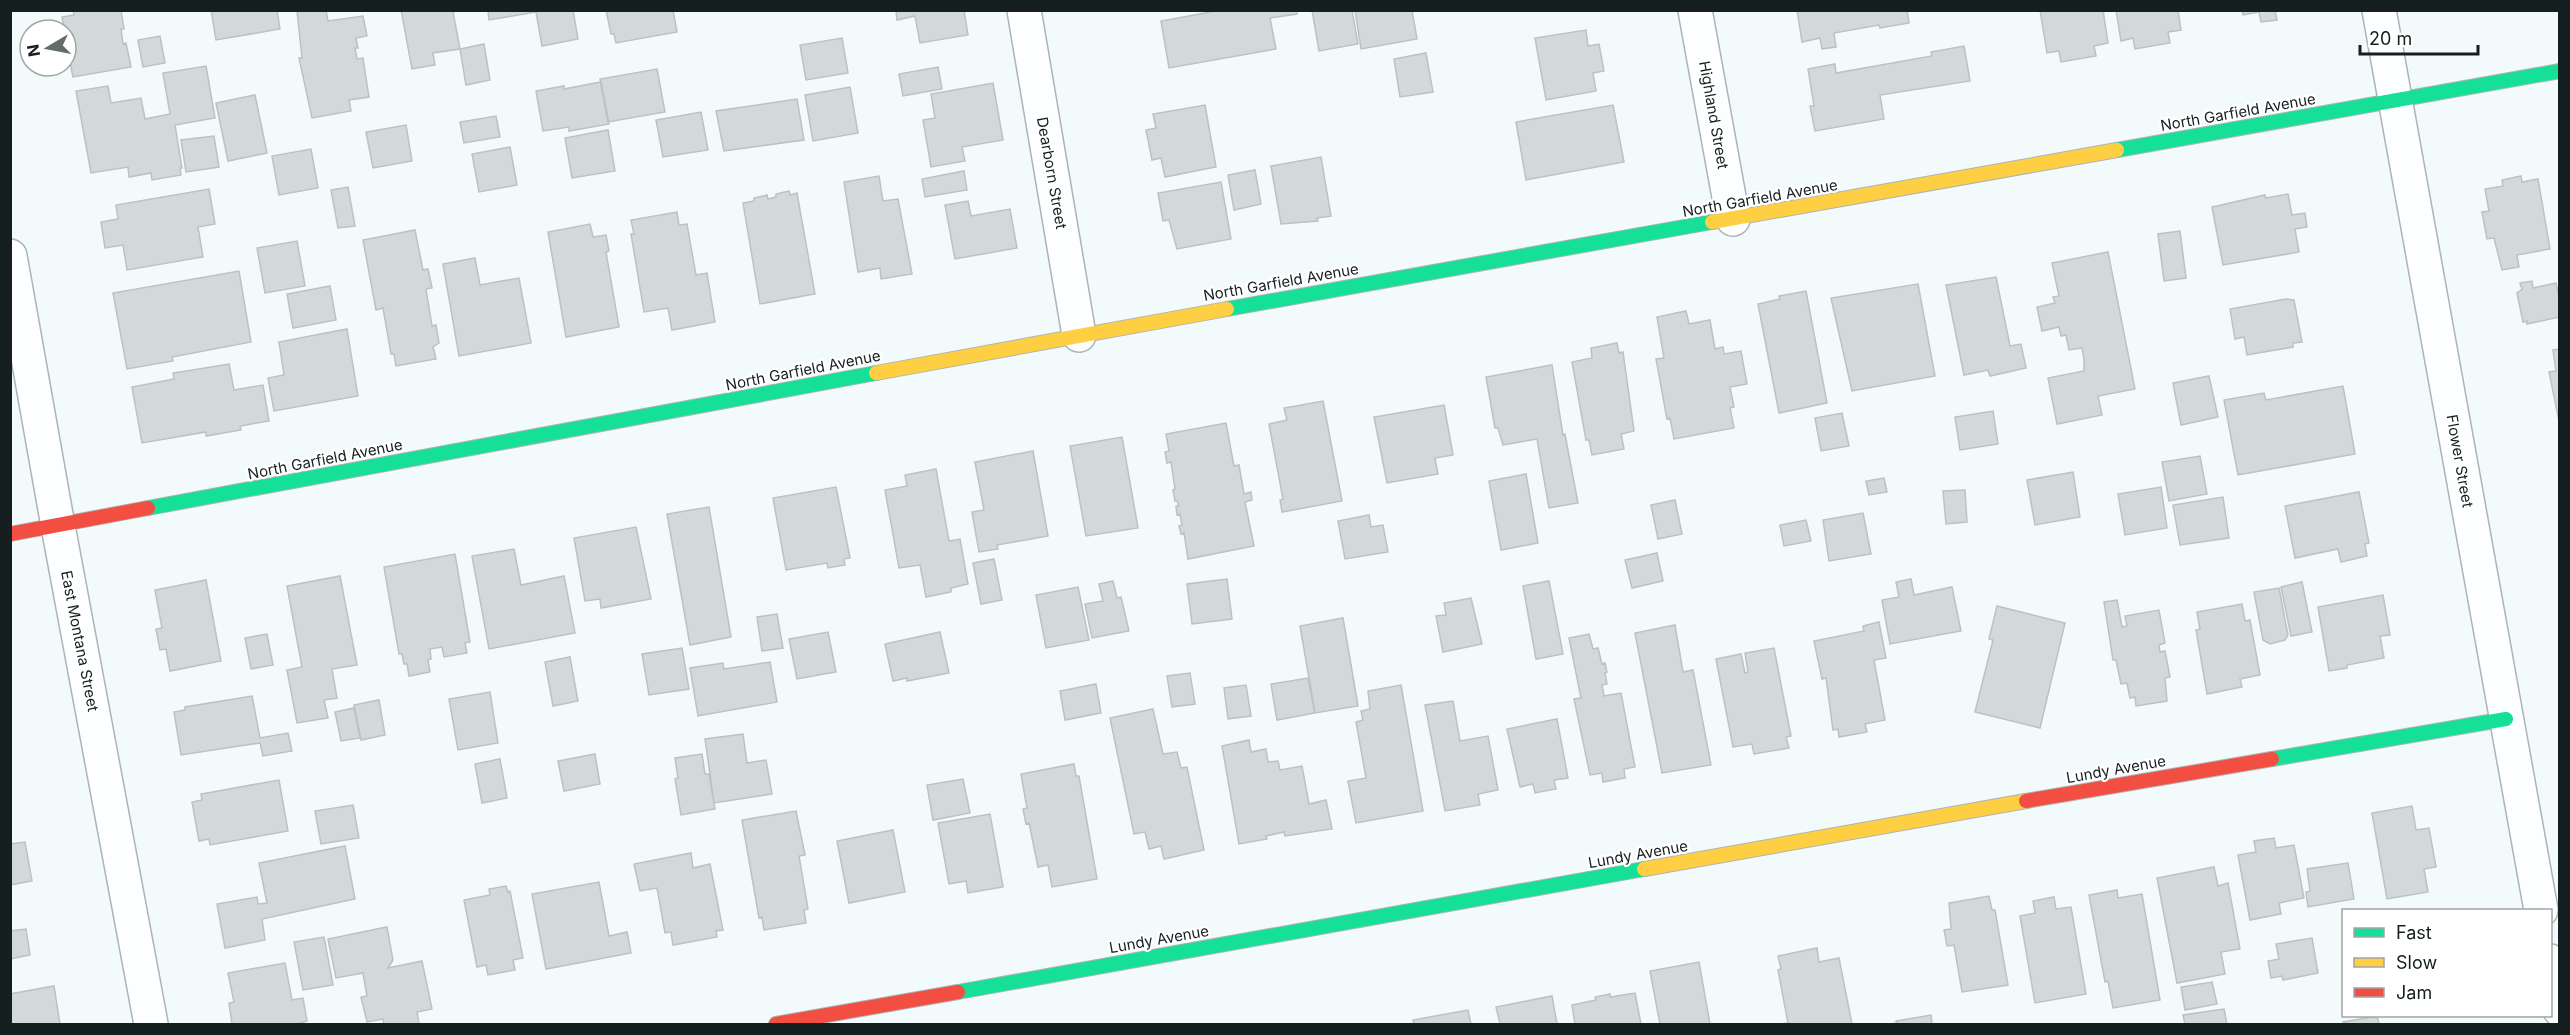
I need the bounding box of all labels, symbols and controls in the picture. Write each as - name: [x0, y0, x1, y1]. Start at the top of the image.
- north arrow: [18, 18, 78, 78]
- scale bar: [2360, 18, 2478, 56]
- text: 20 m: [2369, 28, 2412, 49]
- text: N: [22, 43, 44, 58]
- street label: Highland Street: [1695, 59, 1733, 171]
- street label: North Garfield Avenue: [2159, 89, 2317, 135]
- street label: Dearborn Street: [1033, 115, 1071, 231]
- street label: North Garfield Avenue: [1681, 175, 1839, 221]
- street label: North Garfield Avenue: [1202, 259, 1360, 305]
- street label: North Garfield Avenue: [724, 346, 882, 394]
- street label: Flower Street: [2442, 413, 2478, 509]
- street label: North Garfield Avenue: [246, 435, 404, 483]
- street label: East Montana Street: [57, 569, 103, 713]
- street label: Lundy Avenue: [2065, 751, 2167, 787]
- street label: Lundy Avenue: [1587, 836, 1689, 872]
- legend: [2342, 909, 2552, 1017]
- street label: Lundy Avenue: [1108, 921, 1210, 957]
- text: Fast: [2396, 922, 2432, 943]
- text: Slow: [2396, 952, 2437, 973]
- text: Jam: [2396, 982, 2432, 1003]

